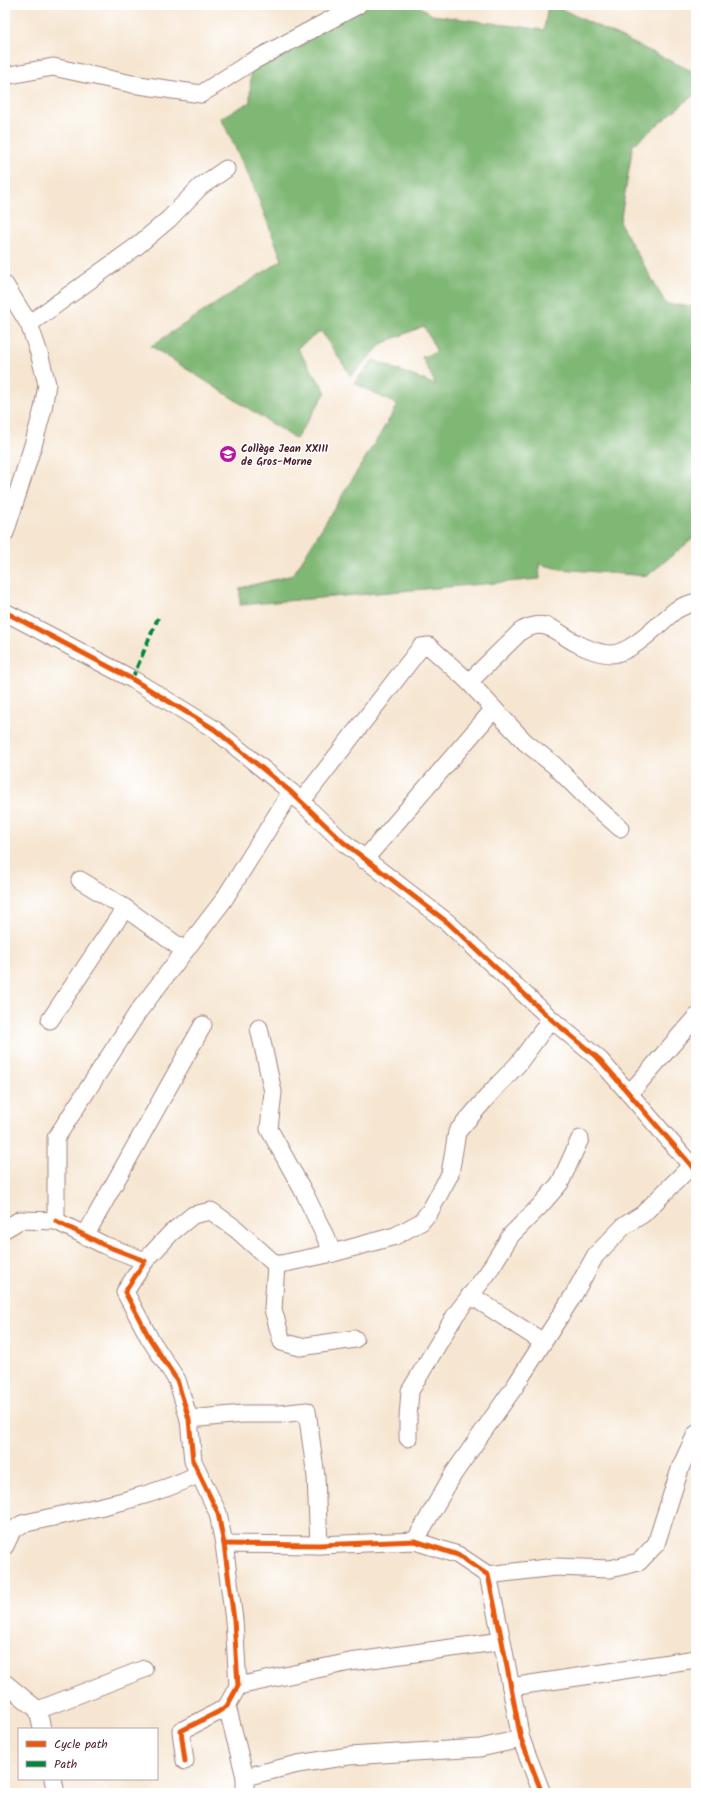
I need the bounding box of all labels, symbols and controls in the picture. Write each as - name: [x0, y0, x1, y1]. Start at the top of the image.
- place label: Collège Jean XXIII de Gros-Morne: [241, 440, 329, 471]
- school or university icon: Collège Jean XXIII de Gros-Morne: [218, 444, 238, 464]
- legend: [18, 1728, 158, 1780]
- text: Cycle path: [54, 1735, 108, 1754]
- text: Path: [54, 1755, 77, 1774]

